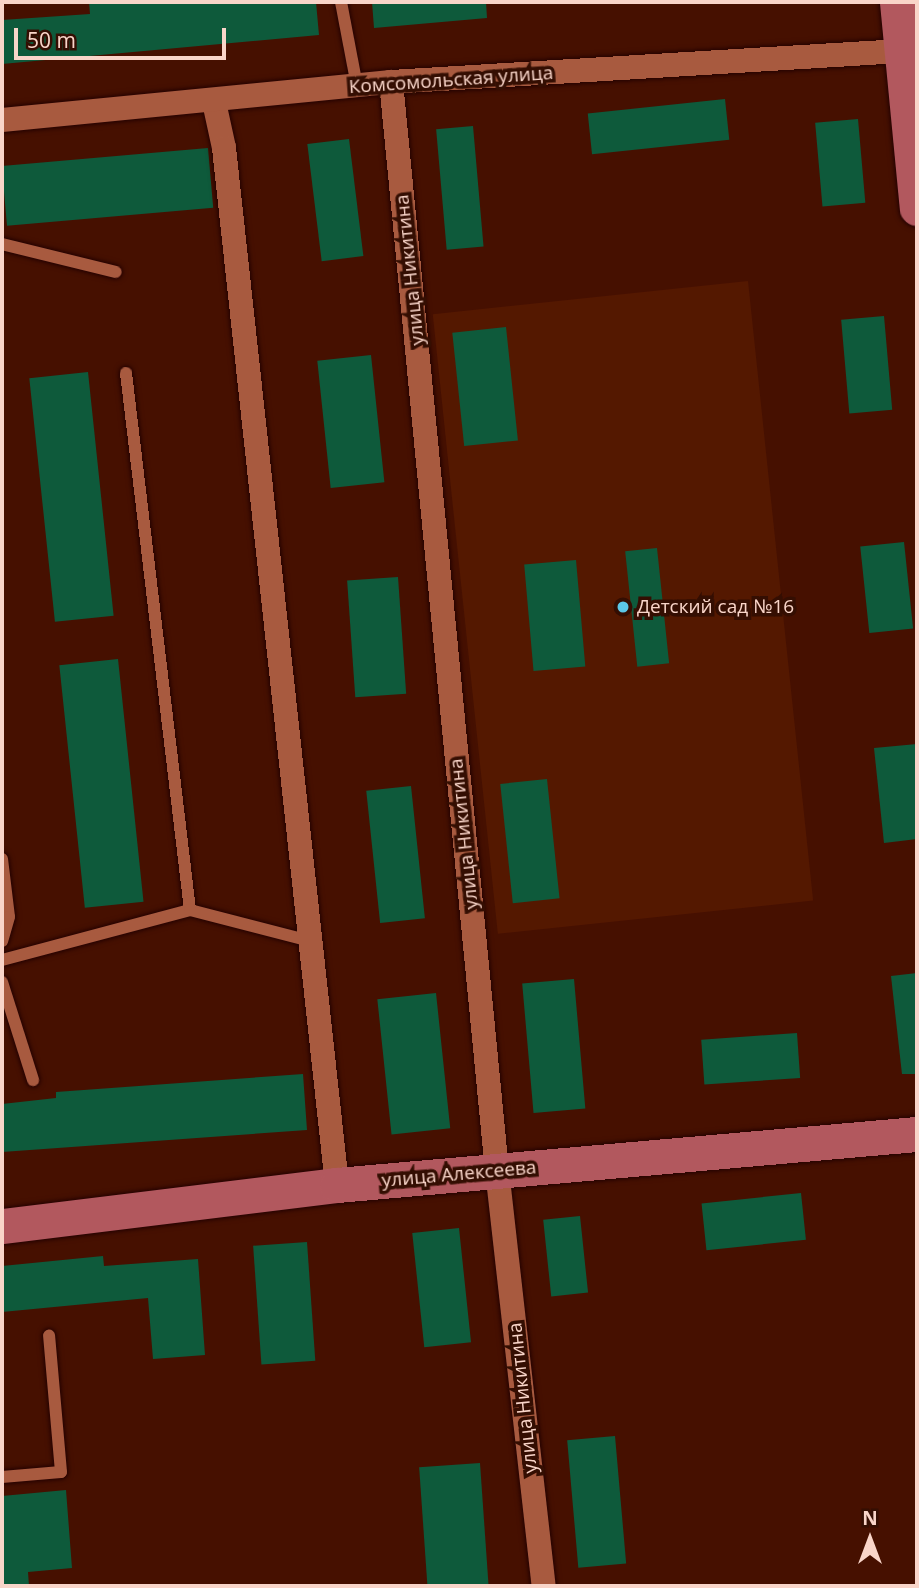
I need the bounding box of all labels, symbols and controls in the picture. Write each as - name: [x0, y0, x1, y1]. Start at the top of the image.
- scale bar: [18, 14, 229, 58]
- text: 50 m: [27, 26, 76, 54]
- street label: Комсомольская улица: [348, 61, 554, 99]
- street label: улица Никитина: [391, 194, 429, 346]
- place label: Детский сад №16: [637, 596, 794, 618]
- marker: Детский сад №16: [615, 599, 631, 615]
- street label: улица Никитина: [445, 758, 483, 910]
- street label: улица Алексеева: [381, 1156, 537, 1192]
- street label: улица Никитина: [504, 1322, 542, 1474]
- north arrow: [835, 1504, 905, 1574]
- text: N: [862, 1505, 878, 1531]

